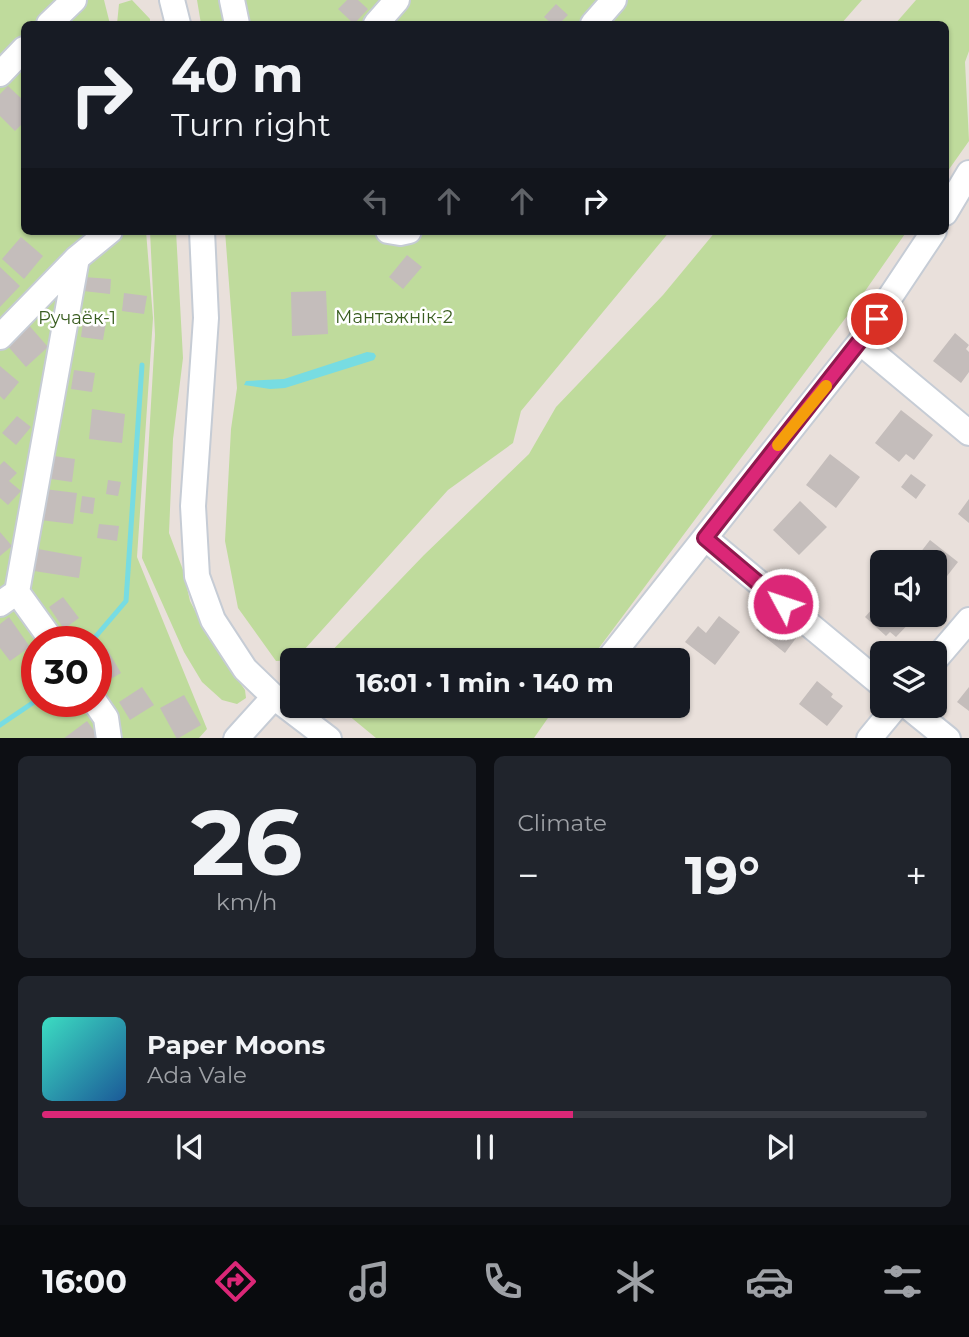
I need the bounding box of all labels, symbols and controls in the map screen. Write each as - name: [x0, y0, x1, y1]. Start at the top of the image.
- text: 40 m: [171, 45, 303, 104]
- icon: right: [56, 49, 147, 140]
- text: Turn right: [171, 105, 331, 144]
- icon: left: [357, 182, 395, 220]
- icon: ahead: [430, 182, 468, 220]
- icon: ahead: [503, 182, 541, 220]
- icon: right: [576, 182, 614, 220]
- pin: [847, 289, 907, 349]
- icon: arrive: [858, 300, 896, 338]
- park label: Мантажнік-2: [335, 306, 453, 328]
- park label: Ручаёк-1: [38, 307, 116, 329]
- map controls: [870, 550, 947, 718]
- button: sound: [870, 550, 947, 627]
- position arrow: [746, 567, 820, 641]
- speed limit sign: 30: [21, 626, 112, 717]
- button: layers: [870, 641, 947, 718]
- text: 16:01 · 1 min · 140 m: [356, 667, 614, 699]
- text: 26: [191, 787, 303, 898]
- text: Climate: [518, 809, 607, 837]
- text: 19°: [685, 844, 760, 907]
- text: −: [518, 852, 539, 899]
- text: +: [905, 852, 927, 899]
- text: km/h: [216, 888, 277, 916]
- text: Paper Moons: [147, 1029, 325, 1061]
- text: Ada Vale: [147, 1061, 247, 1089]
- icon: previous: [171, 1128, 209, 1166]
- icon: pause: [466, 1128, 504, 1166]
- icon: next: [761, 1128, 799, 1166]
- icon: directions: [211, 1257, 260, 1306]
- icon: music: [345, 1257, 394, 1306]
- icon: phone: [478, 1257, 527, 1306]
- icon: climate: [611, 1257, 660, 1306]
- icon: car: [745, 1257, 794, 1306]
- icon: filters: [878, 1257, 927, 1306]
- text: 16:00: [42, 1262, 127, 1301]

